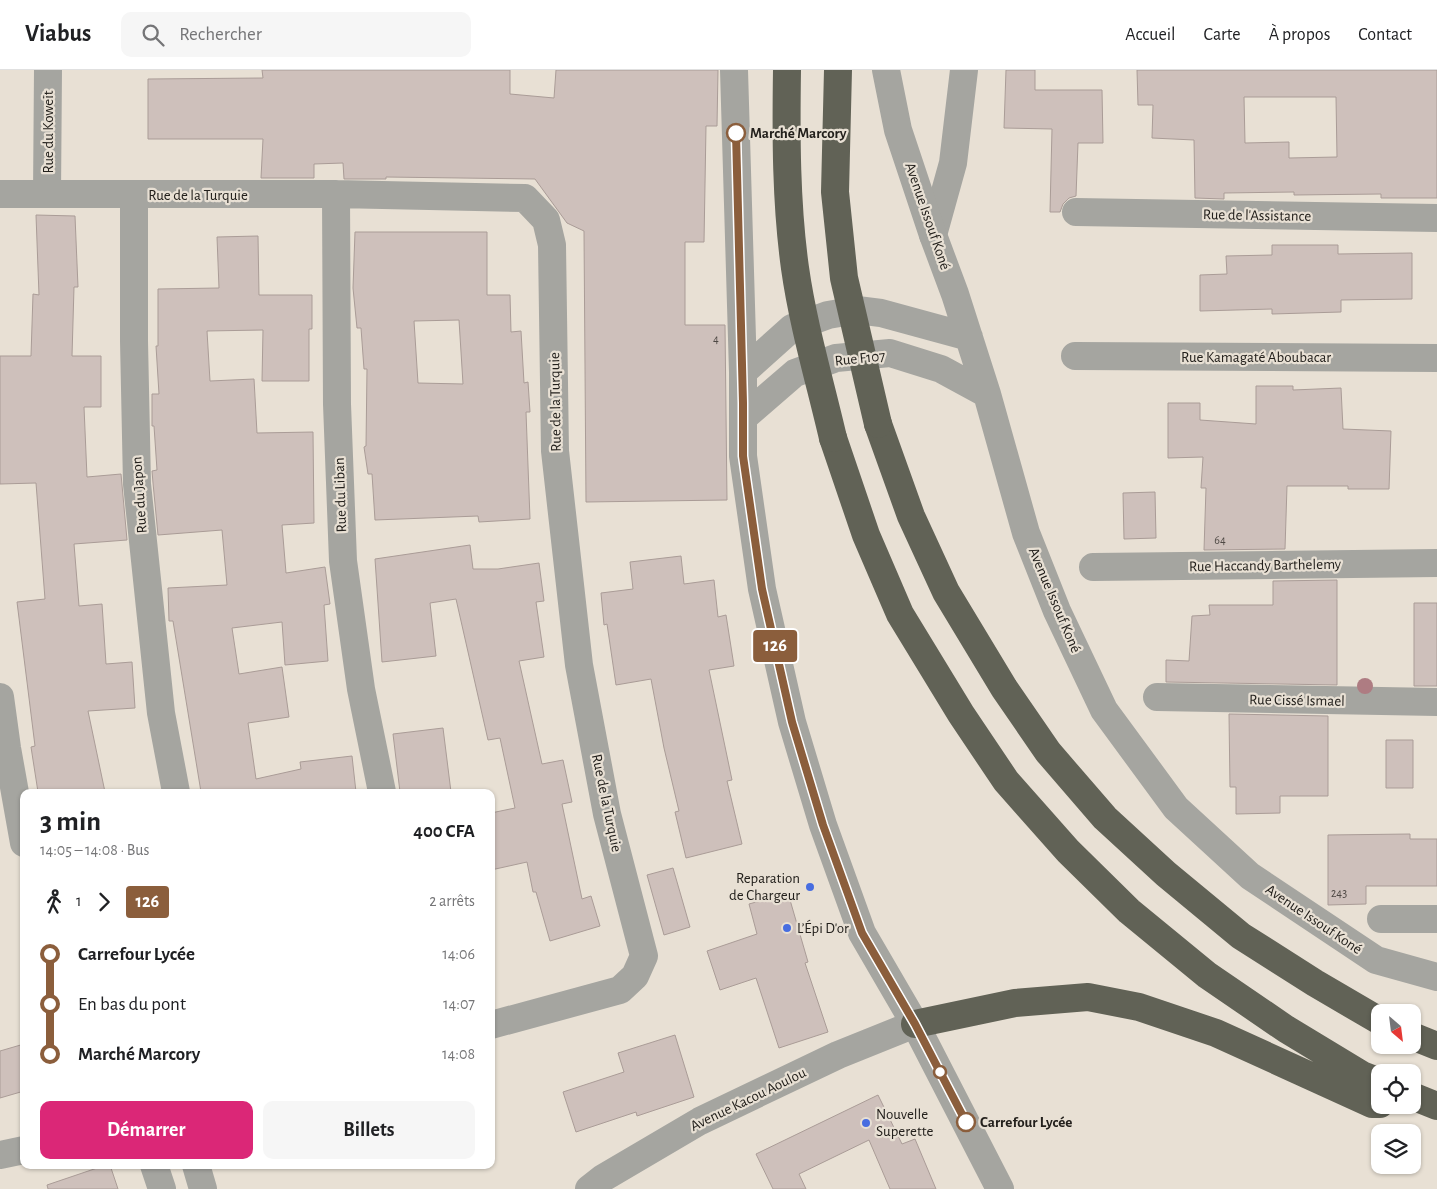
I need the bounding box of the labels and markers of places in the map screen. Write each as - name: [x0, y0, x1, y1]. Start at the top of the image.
- marker: Marché Marcory: [726, 123, 746, 143]
- place label: Marché Marcory: [750, 126, 847, 141]
- place label: Reparation de Chargeur: [729, 871, 800, 903]
- marker: Reparation de Chargeur: [804, 881, 816, 893]
- place label: L’Épi D'or: [797, 919, 849, 936]
- marker: L’Épi D'or: [781, 922, 793, 934]
- unlabelled marker: [933, 1065, 947, 1079]
- place label: Nouvelle Superette: [876, 1107, 933, 1139]
- marker: Carrefour Lycée: [956, 1112, 976, 1132]
- place label: Carrefour Lycée: [980, 1115, 1072, 1130]
- marker: Nouvelle Superette: [860, 1117, 872, 1129]

